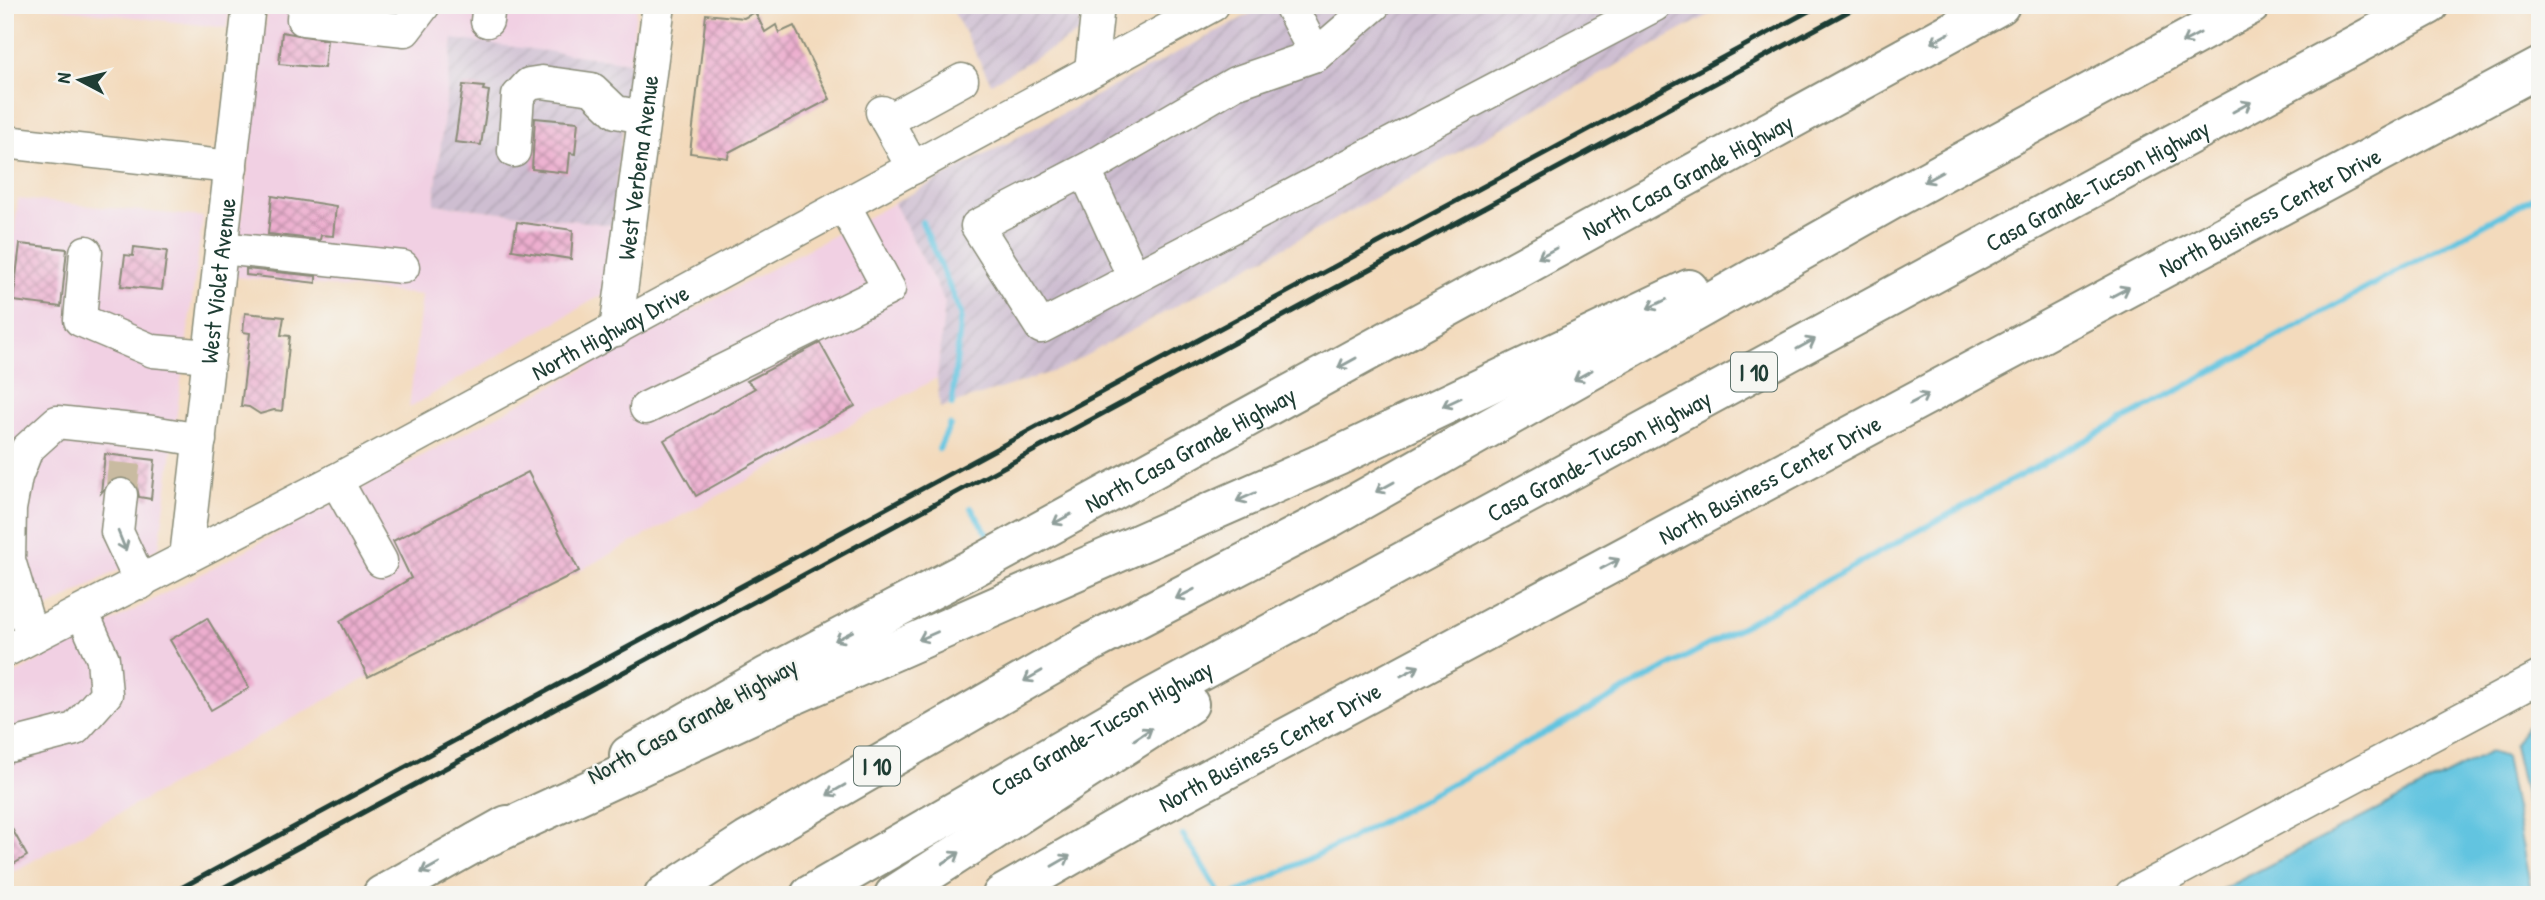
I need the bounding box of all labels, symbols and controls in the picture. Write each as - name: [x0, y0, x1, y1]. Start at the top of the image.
- one-way arrow: [2182, 31, 2202, 45]
- one-way arrow: [1930, 32, 1951, 45]
- north arrow: [46, 46, 116, 116]
- text: N: [50, 71, 77, 85]
- street label: West Verbena Avenue: [609, 73, 666, 262]
- one-way arrow: [2232, 99, 2252, 113]
- street label: North Casa Grande Highway: [1576, 106, 1798, 247]
- street label: Casa Grande-Tucson Highway: [1980, 111, 2215, 259]
- street label: North Business Center Drive: [2153, 139, 2387, 284]
- one-way arrow: [1924, 170, 1944, 184]
- street label: West Violet Avenue: [192, 196, 243, 365]
- one-way arrow: [1537, 247, 1558, 261]
- street label: North Highway Drive: [526, 276, 695, 387]
- one-way arrow: [2109, 284, 2129, 298]
- one-way arrow: [1647, 297, 1668, 311]
- one-way arrow: [1795, 337, 1816, 350]
- road number: I 10: [1731, 352, 1777, 392]
- one-way arrow: [1338, 356, 1358, 370]
- one-way arrow: [1574, 368, 1594, 382]
- street label: North Casa Grande Highway: [1079, 378, 1301, 520]
- street label: Casa Grande-Tucson Highway: [1481, 382, 1716, 529]
- one-way arrow: [1908, 392, 1929, 405]
- one-way arrow: [1442, 396, 1463, 409]
- street label: North Business Center Drive: [1653, 406, 1887, 552]
- one-way arrow: [1376, 480, 1396, 494]
- one-way arrow: [1235, 491, 1257, 504]
- one-way arrow: [1052, 513, 1073, 526]
- one-way arrow: [116, 529, 129, 551]
- one-way arrow: [1600, 557, 1620, 571]
- one-way arrow: [1175, 587, 1196, 601]
- one-way arrow: [834, 629, 854, 643]
- one-way arrow: [918, 630, 939, 643]
- street label: North Casa Grande Highway: [581, 649, 803, 791]
- street label: Casa Grande-Tucson Highway: [985, 652, 1218, 803]
- one-way arrow: [1399, 664, 1420, 678]
- one-way arrow: [1023, 669, 1043, 683]
- street label: North Business Center Drive: [1153, 674, 1387, 819]
- one-way arrow: [1132, 727, 1152, 741]
- road number: I 10: [854, 746, 900, 786]
- one-way arrow: [826, 783, 846, 797]
- one-way arrow: [941, 850, 961, 864]
- one-way arrow: [1051, 854, 1071, 868]
- one-way arrow: [420, 861, 440, 875]

